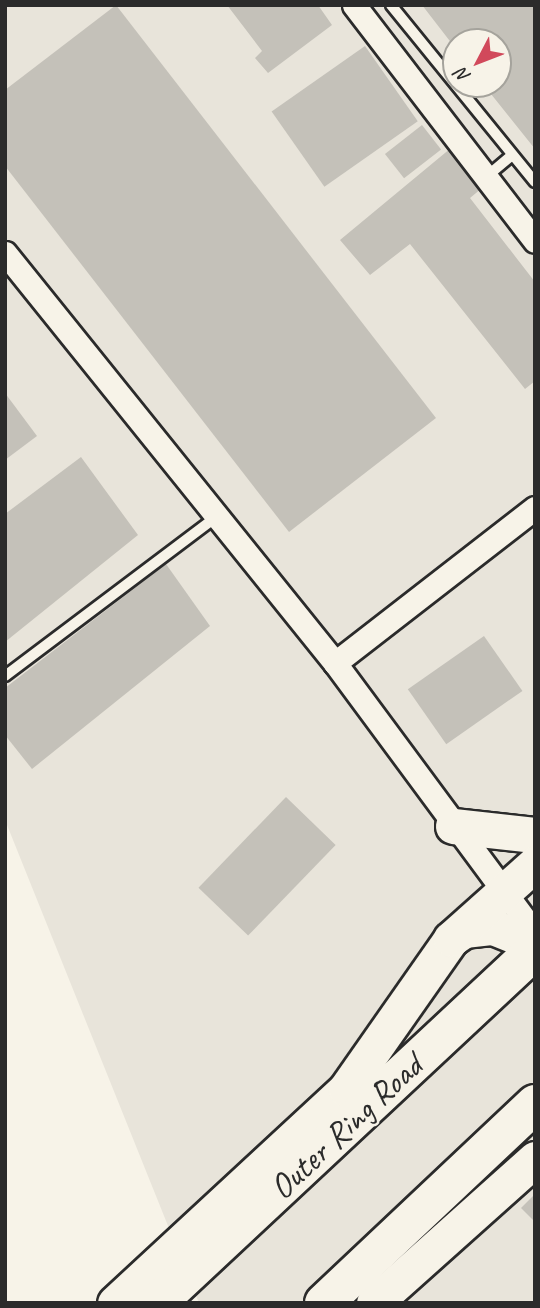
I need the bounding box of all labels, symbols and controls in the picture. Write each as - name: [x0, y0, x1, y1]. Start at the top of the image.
- north arrow: [442, 28, 512, 98]
- text: N: [450, 63, 476, 88]
- street label: Outer Ring Road: [260, 1045, 432, 1209]

